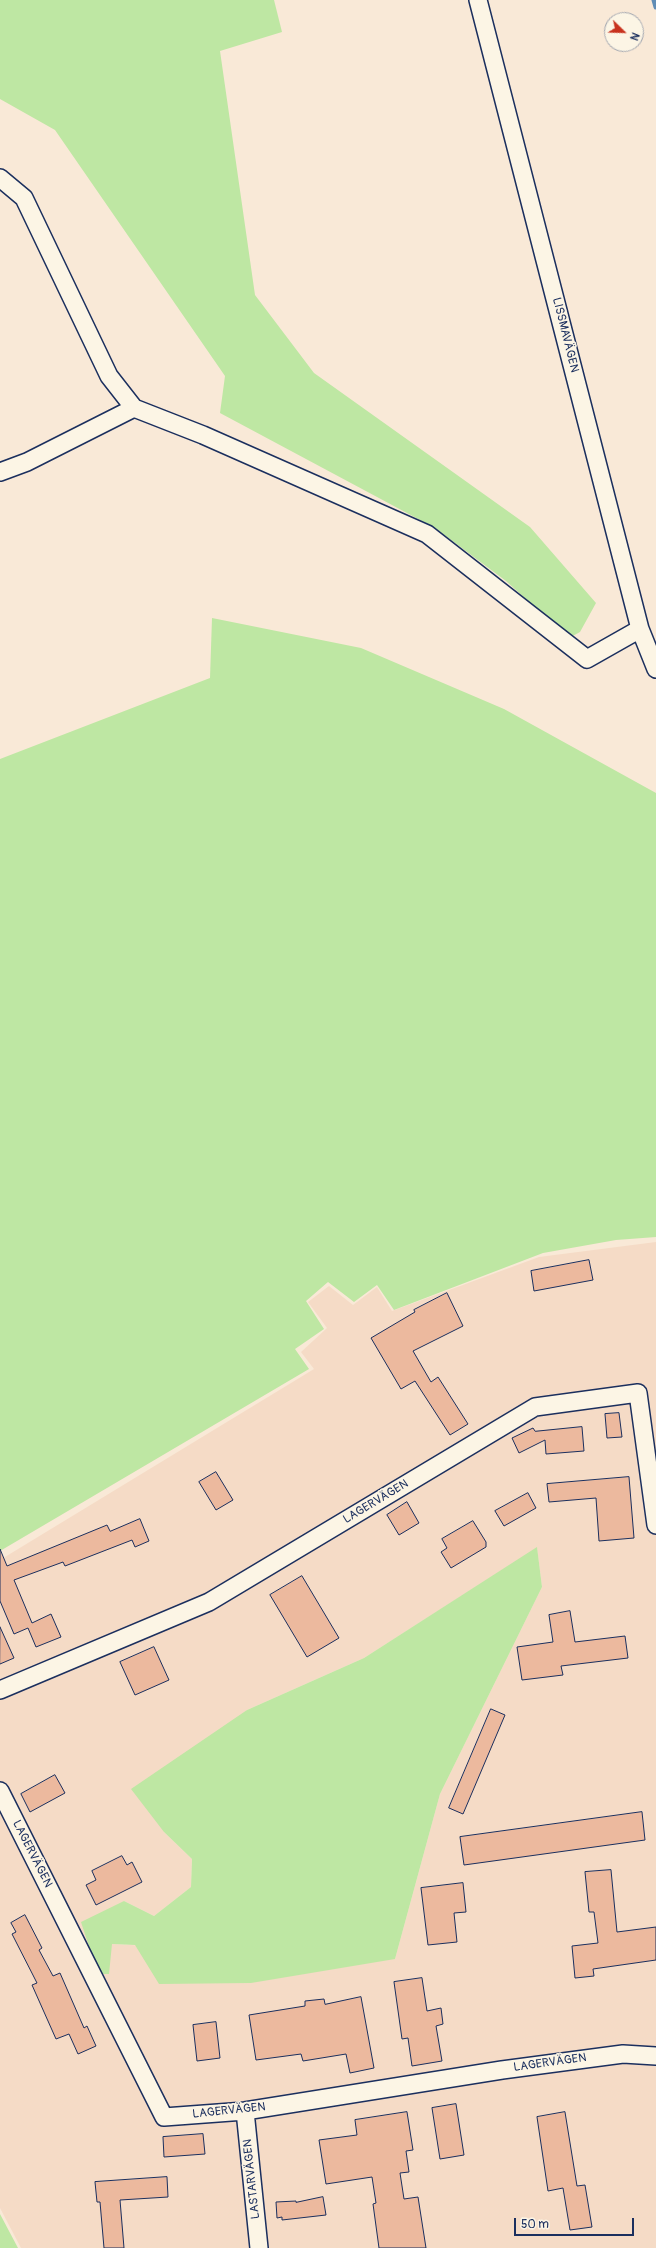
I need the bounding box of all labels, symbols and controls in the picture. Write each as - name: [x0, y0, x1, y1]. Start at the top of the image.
- north arrow: [604, 12, 644, 52]
- text: N: [627, 31, 642, 42]
- street label: LISSMAVÄGEN: [549, 296, 581, 374]
- street label: LAGERVÄGEN: [341, 1477, 411, 1527]
- street label: LAGERVÄGEN: [9, 1818, 55, 1890]
- street label: LAGERVÄGEN: [513, 2051, 587, 2075]
- street label: LAGERVÄGEN: [192, 2100, 266, 2122]
- street label: LASTARVÄGEN: [241, 2138, 263, 2220]
- scale bar: [516, 2210, 636, 2236]
- text: 50 m: [521, 2217, 549, 2232]

